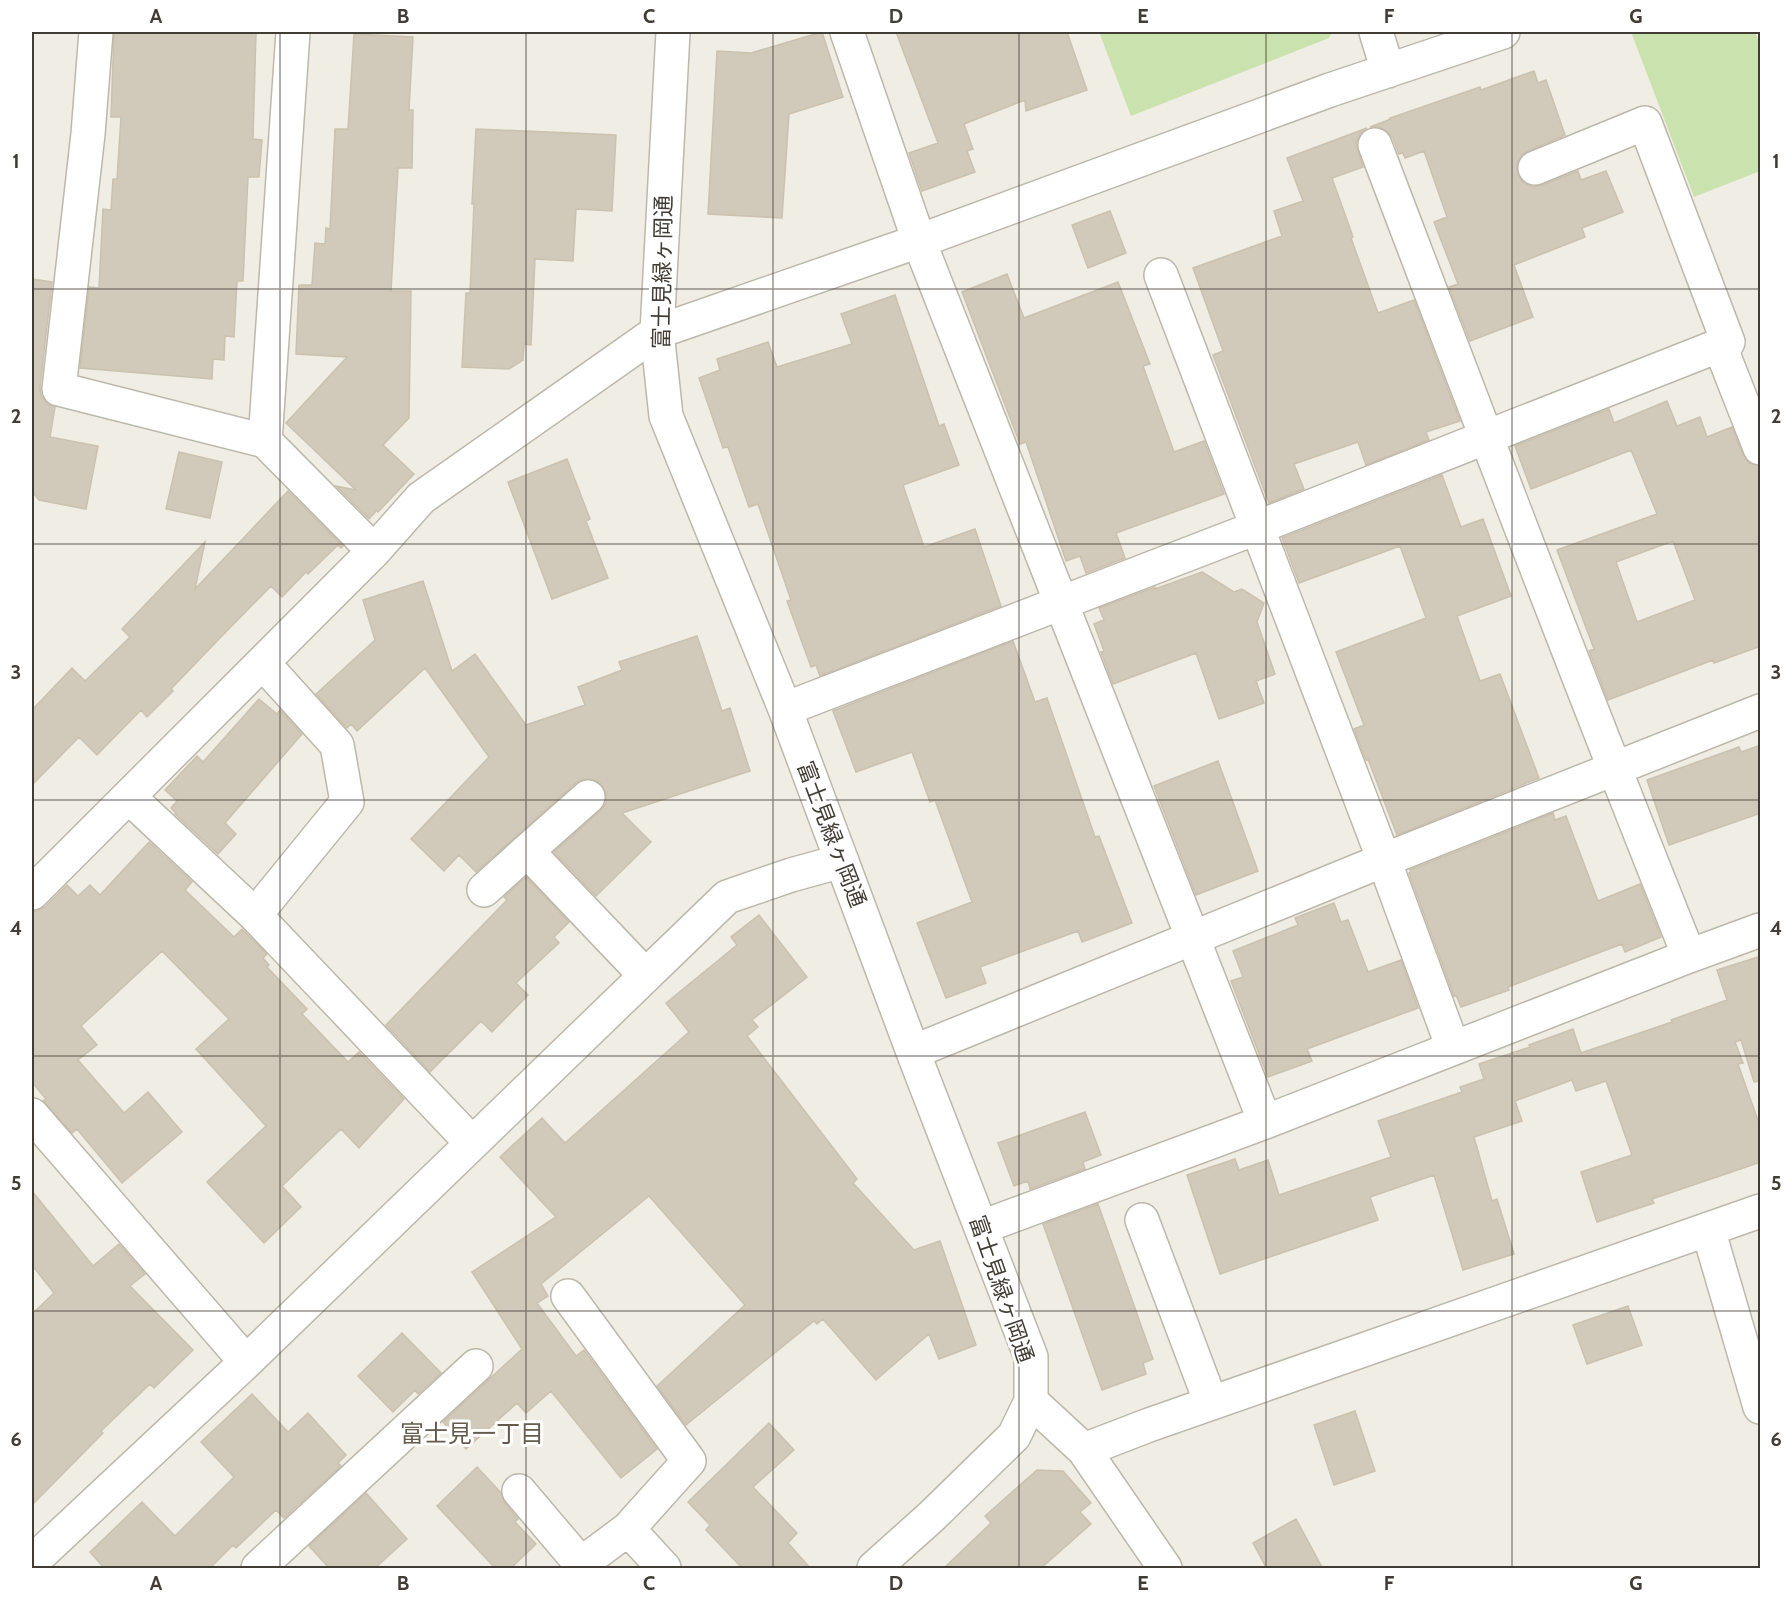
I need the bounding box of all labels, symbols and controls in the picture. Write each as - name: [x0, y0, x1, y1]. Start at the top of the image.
- text: A: [150, 4, 163, 28]
- text: B: [397, 4, 409, 28]
- text: C: [643, 4, 655, 28]
- text: D: [889, 4, 903, 28]
- text: E: [1137, 4, 1149, 28]
- text: F: [1384, 4, 1395, 28]
- text: G: [1629, 4, 1643, 28]
- text: 1: [12, 149, 20, 173]
- text: 1: [1772, 149, 1780, 173]
- street label: 富士見緑ヶ岡通: [648, 195, 677, 349]
- text: 2: [11, 404, 21, 428]
- text: 2: [1771, 404, 1781, 428]
- text: 3: [11, 660, 21, 684]
- text: 3: [1771, 660, 1781, 684]
- street label: 富士見緑ヶ岡通: [791, 757, 872, 911]
- text: 4: [10, 916, 22, 940]
- text: 4: [1770, 916, 1782, 940]
- text: 5: [11, 1171, 21, 1195]
- text: 5: [1771, 1171, 1781, 1195]
- street label: 富士見緑ヶ岡通: [964, 1212, 1039, 1366]
- district label: 富士見一丁目: [400, 1419, 544, 1448]
- text: 6: [10, 1427, 22, 1451]
- text: 6: [1770, 1427, 1782, 1451]
- text: A: [150, 1571, 163, 1595]
- text: B: [397, 1571, 409, 1595]
- text: C: [643, 1571, 655, 1595]
- text: D: [889, 1571, 903, 1595]
- text: E: [1137, 1571, 1149, 1595]
- text: F: [1384, 1571, 1395, 1595]
- text: G: [1629, 1571, 1643, 1595]

